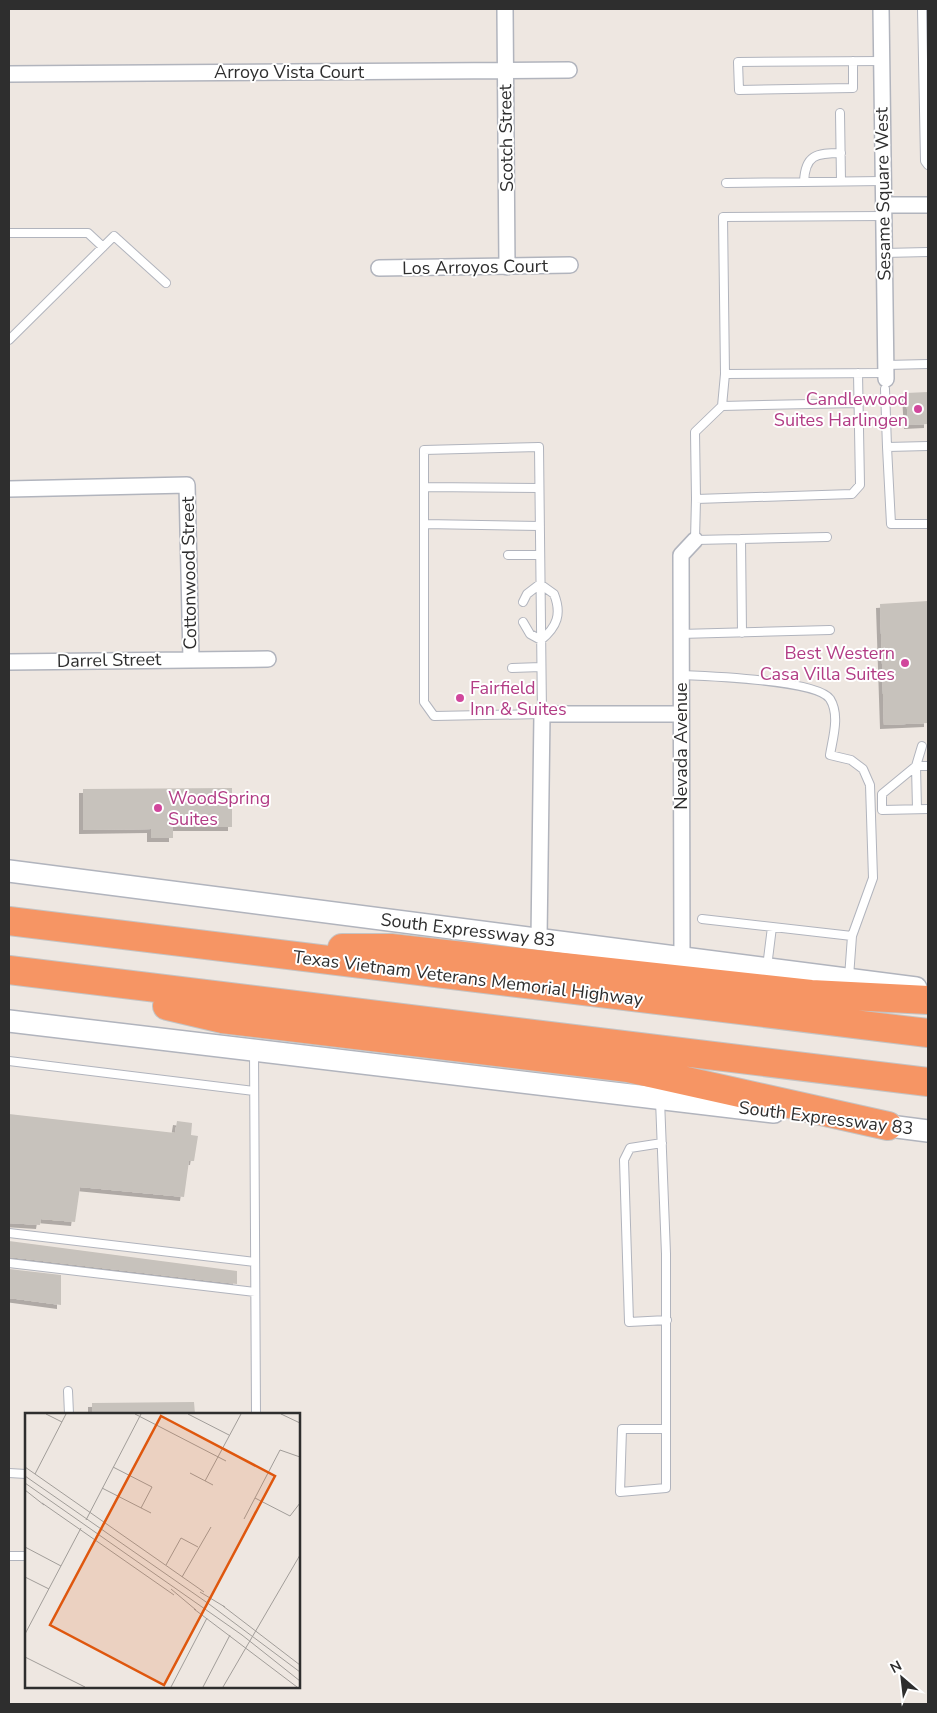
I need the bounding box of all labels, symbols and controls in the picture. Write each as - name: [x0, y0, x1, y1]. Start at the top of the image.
- street label: Arroyo Vista Court: [214, 60, 365, 84]
- street label: Scotch Street: [493, 83, 519, 192]
- street label: Sesame Square West: [869, 106, 897, 281]
- street label: Los Arroyos Court: [402, 254, 549, 280]
- place label: Candlewood Suites Harlingen: [774, 387, 908, 432]
- marker: Candlewood Suites Harlingen: [912, 403, 924, 415]
- street label: Cottonwood Street: [176, 496, 202, 650]
- place label: Best Western Casa Villa Suites: [760, 641, 895, 686]
- street label: Darrel Street: [57, 647, 162, 673]
- marker: Best Western Casa Villa Suites: [899, 657, 911, 669]
- place label: Fairfield Inn & Suites: [470, 676, 567, 721]
- street label: Nevada Avenue: [669, 682, 693, 810]
- marker: Fairfield Inn & Suites: [454, 692, 466, 704]
- place label: WoodSpring Suites: [168, 786, 270, 831]
- marker: WoodSpring Suites: [152, 802, 164, 814]
- street label: South Expressway 83: [379, 907, 557, 953]
- street label: Texas Vietnam Veterans Memorial Highway: [292, 945, 645, 1011]
- street label: South Expressway 83: [737, 1095, 915, 1141]
- inset map: [25, 1413, 300, 1688]
- north arrow: [877, 1653, 927, 1703]
- text: N: [887, 1656, 905, 1678]

